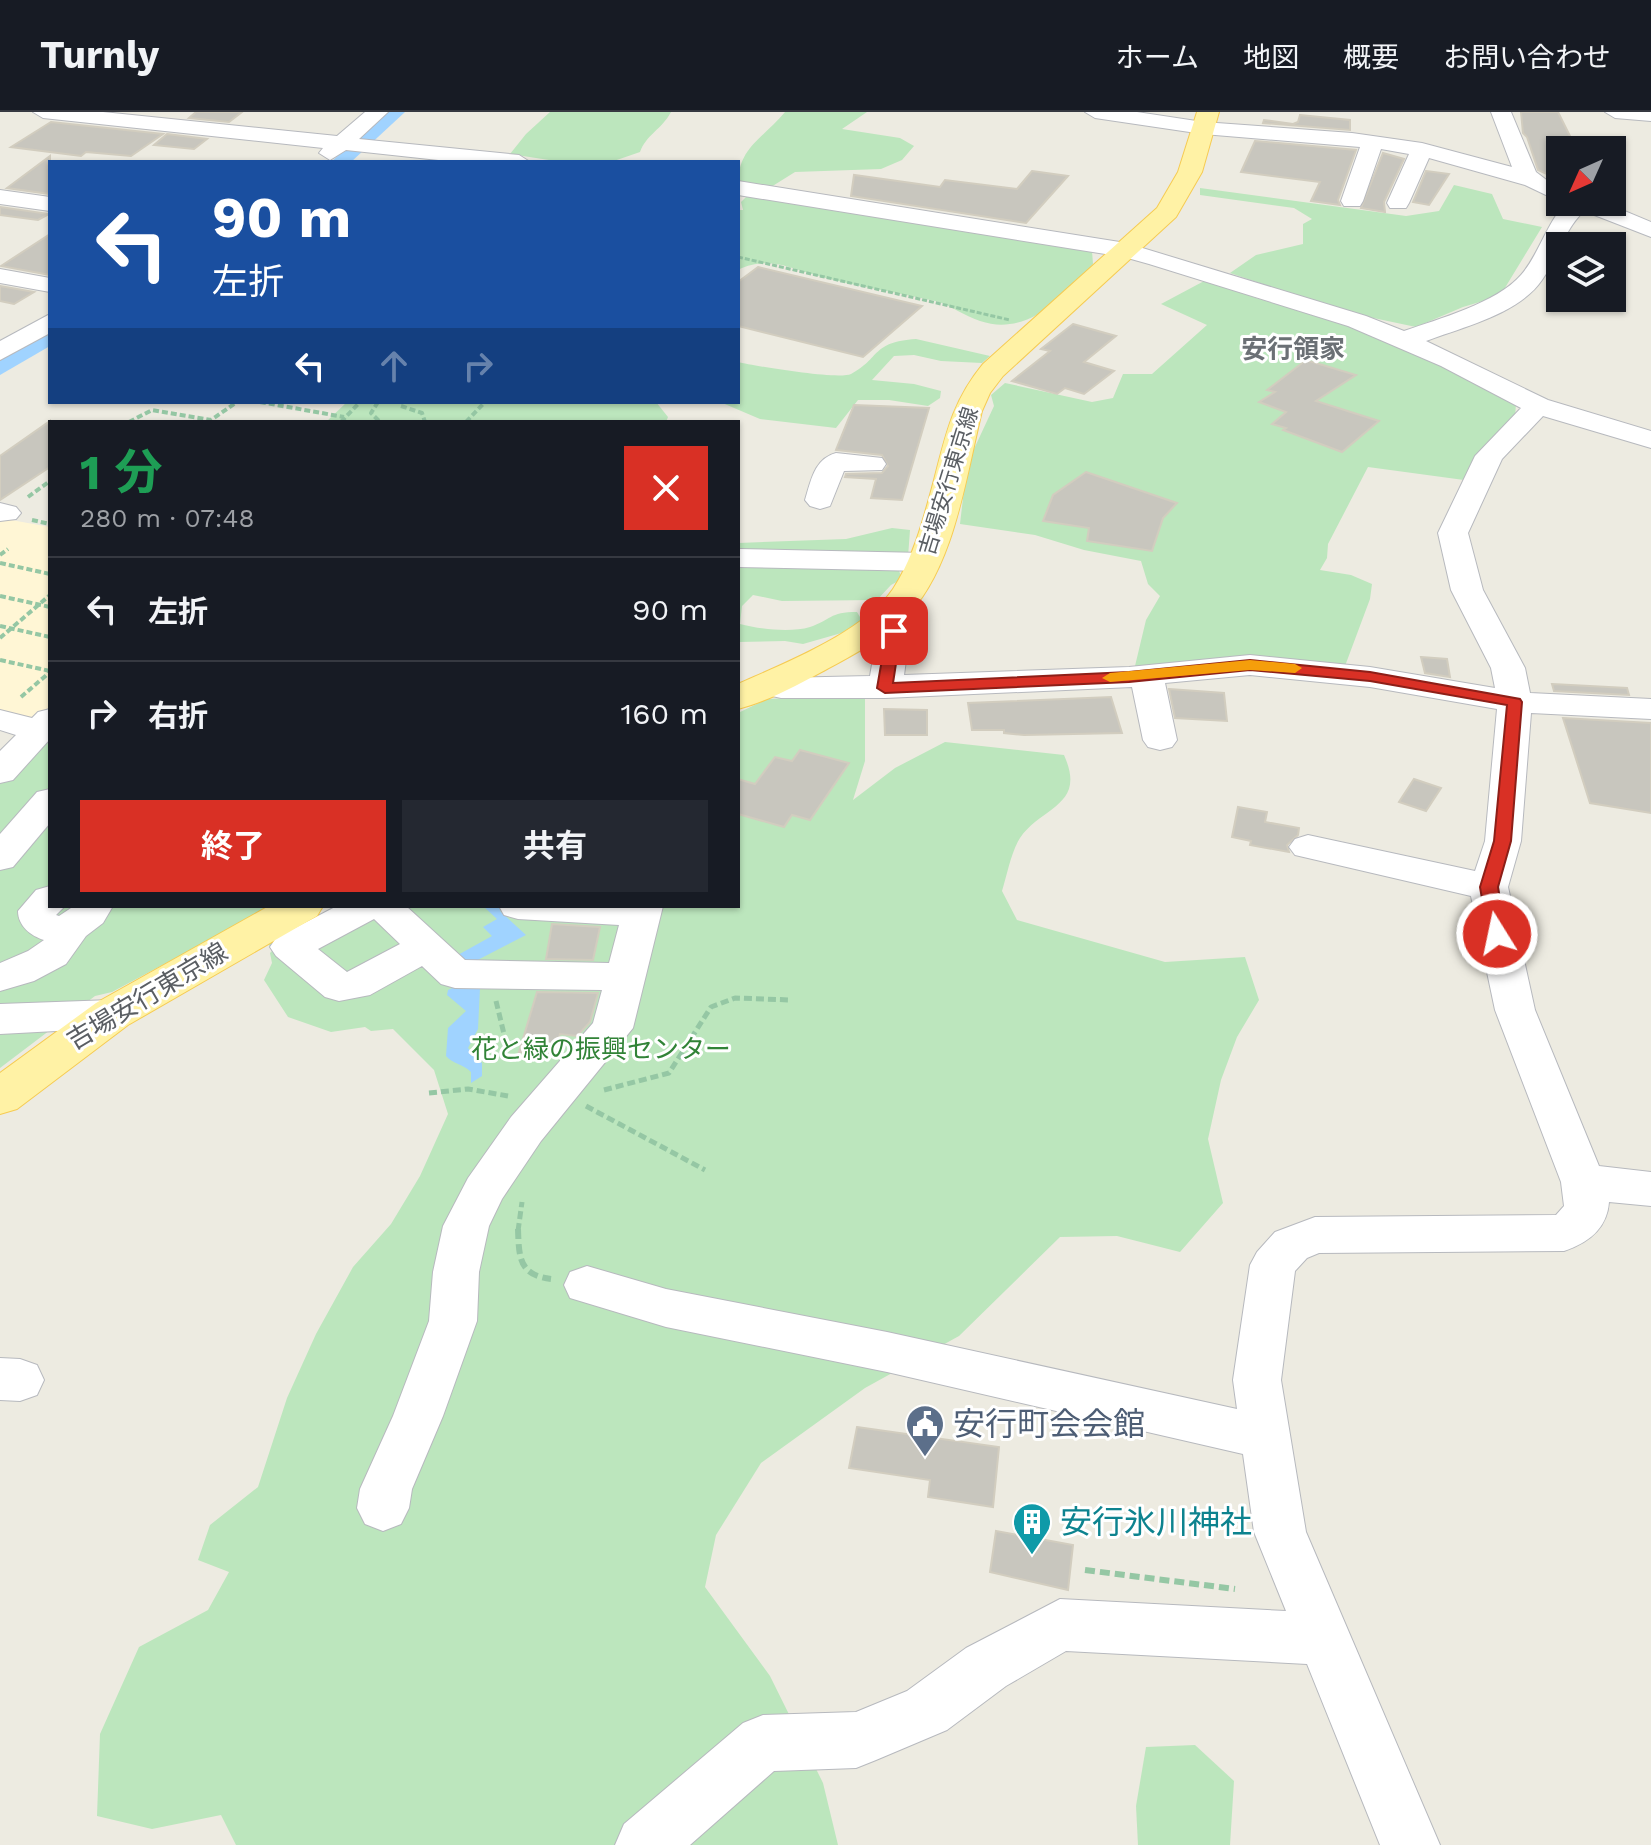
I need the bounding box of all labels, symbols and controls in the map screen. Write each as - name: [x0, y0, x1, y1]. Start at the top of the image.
- text: Turnly: [40, 33, 159, 77]
- text: ホーム: [1116, 41, 1199, 74]
- text: 地図: [1243, 41, 1299, 74]
- text: 概要: [1343, 41, 1399, 74]
- text: お問い合わせ: [1443, 41, 1611, 74]
- north arrow: [1546, 136, 1626, 216]
- map controls: [1546, 136, 1626, 312]
- text: 90 m: [212, 185, 351, 251]
- icon: left: [80, 192, 184, 296]
- button: layers: [1546, 232, 1626, 312]
- text: 左折: [212, 261, 284, 303]
- district label: 安行領家: [1241, 334, 1345, 364]
- icon: left: [288, 344, 332, 388]
- icon: ahead: [372, 344, 416, 388]
- icon: right: [456, 344, 500, 388]
- street label: 吉場安行東京線: [914, 404, 983, 558]
- text: 1 分: [80, 444, 162, 501]
- button: close: [624, 446, 708, 530]
- text: 280 m · 07:48: [80, 503, 254, 533]
- icon: left: [80, 587, 124, 631]
- text: 90 m: [632, 592, 708, 627]
- text: 左折: [148, 594, 208, 629]
- pin: [860, 597, 928, 665]
- icon: arrive: [872, 609, 916, 653]
- icon: right: [80, 691, 124, 735]
- text: 160 m: [621, 696, 708, 731]
- text: 右折: [148, 698, 208, 733]
- button: 終了: [80, 800, 386, 892]
- button: 共有: [402, 800, 708, 892]
- position arrow: [1455, 892, 1539, 976]
- street label: 吉場安行東京線: [61, 936, 233, 1056]
- park label: 花と緑の振興センター: [471, 1034, 731, 1064]
- public building icon: 安行町会会館: [904, 1403, 946, 1458]
- place label: 安行町会会館: [953, 1405, 1145, 1443]
- building icon: 安行氷川神社: [1011, 1501, 1053, 1556]
- place label: 安行氷川神社: [1060, 1503, 1252, 1541]

